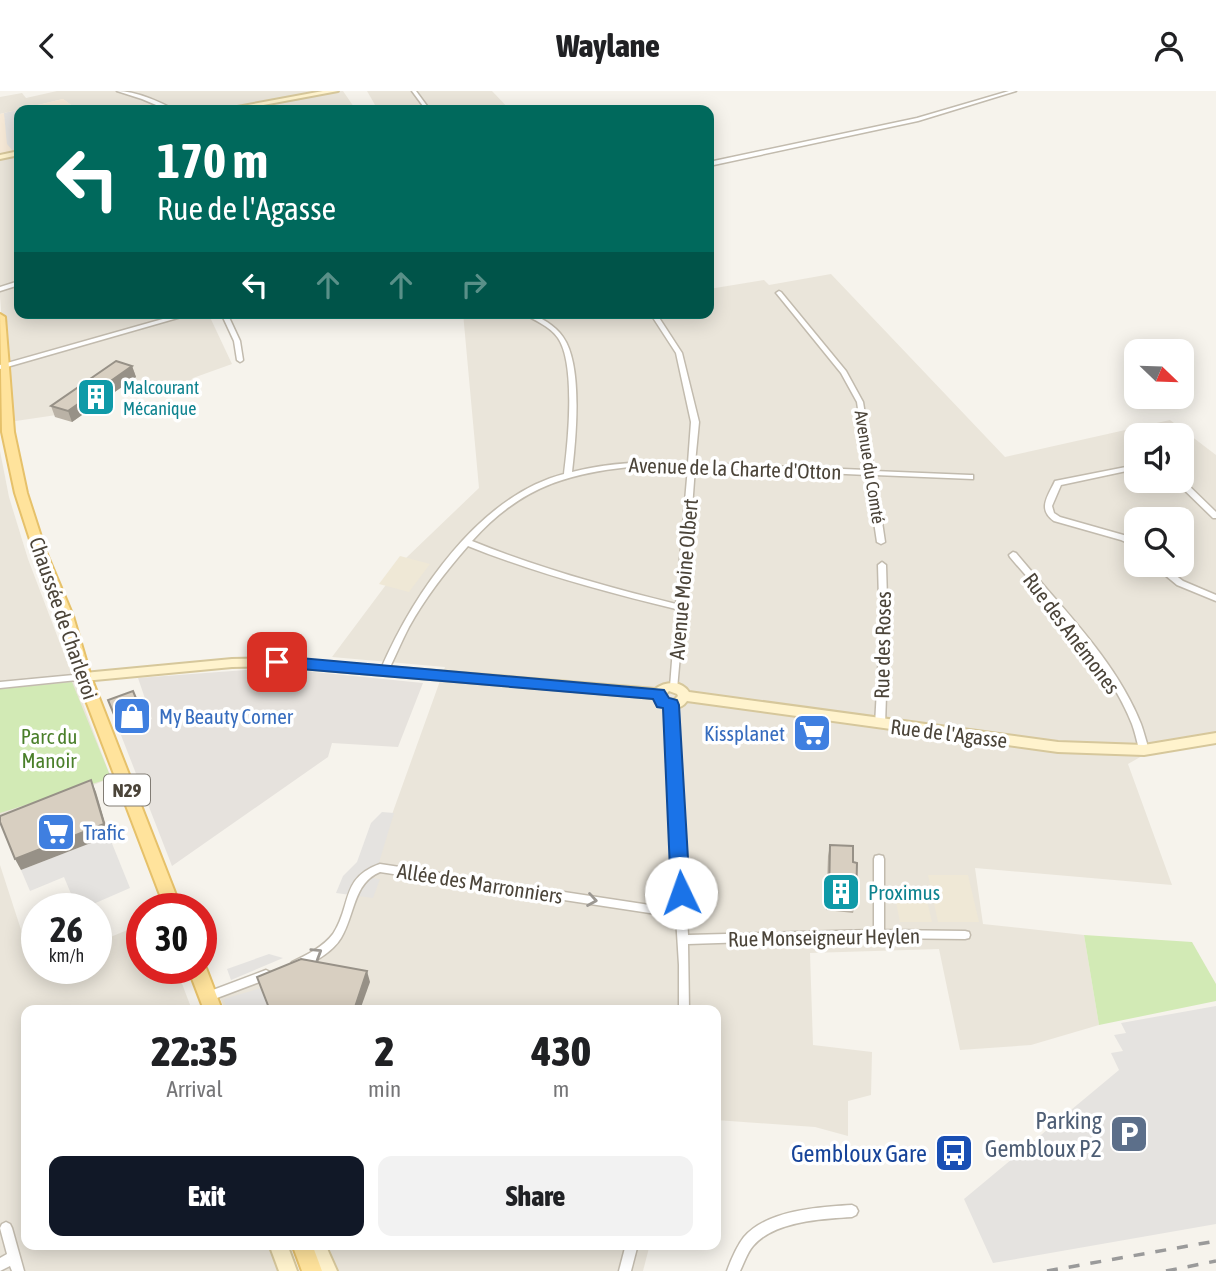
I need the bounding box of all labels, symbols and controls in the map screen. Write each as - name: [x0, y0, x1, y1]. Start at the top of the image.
- icon: back: [28, 27, 66, 65]
- text: Waylane: [556, 27, 660, 64]
- icon: person: [1150, 27, 1188, 65]
- text: 170 m: [157, 132, 268, 188]
- icon: left: [42, 133, 133, 224]
- text: Rue de l'Agasse: [157, 190, 336, 227]
- icon: left: [236, 266, 274, 304]
- icon: ahead: [309, 266, 347, 304]
- icon: ahead: [382, 266, 420, 304]
- icon: right: [455, 266, 493, 304]
- north arrow: [1124, 339, 1194, 409]
- map controls: [1124, 339, 1194, 577]
- building icon: Malcourant Mécanique: [75, 376, 117, 418]
- place label: Malcourant Mécanique: [123, 377, 199, 419]
- street label: Avenue du Comté: [851, 409, 889, 525]
- button: sound: [1124, 423, 1194, 493]
- street label: Avenue de la Charte d'Otton: [628, 452, 842, 484]
- street label: Avenue Moine Olbert: [664, 497, 702, 661]
- button: search: [1124, 507, 1194, 577]
- street label: Chaussée de Charleroi: [25, 534, 103, 702]
- street label: Rue des Anémones: [1019, 568, 1125, 698]
- street label: Rue des Roses: [869, 591, 895, 699]
- pin: [247, 632, 307, 692]
- icon: arrive: [258, 643, 296, 681]
- shop icon: My Beauty Corner: [111, 695, 153, 737]
- place label: My Beauty Corner: [159, 704, 294, 728]
- supermarket icon: Kissplanet: [791, 712, 833, 754]
- street label: Rue de l'Agasse: [889, 714, 1009, 752]
- place label: Kissplanet: [704, 721, 785, 745]
- park label: Parc du Manoir: [21, 724, 77, 772]
- road number: N29: [104, 775, 150, 805]
- supermarket icon: Trafic: [35, 811, 77, 853]
- place label: Trafic: [83, 820, 125, 844]
- position arrow: [644, 856, 718, 930]
- street label: Allée des Marronniers: [396, 858, 564, 908]
- building icon: Proximus: [820, 871, 862, 913]
- place label: Proximus: [868, 880, 940, 904]
- one-way arrow: [586, 892, 598, 907]
- speed limit sign: 30: [126, 893, 217, 984]
- text: 26: [50, 909, 83, 949]
- street label: Rue Monseigneur Heylen: [728, 923, 920, 951]
- text: km/h: [49, 945, 84, 966]
- one-way arrow: [309, 948, 322, 961]
- text: 22:35: [151, 1027, 238, 1075]
- text: 2: [375, 1027, 394, 1075]
- text: 430: [531, 1027, 591, 1075]
- text: Arrival: [166, 1076, 223, 1102]
- text: min: [368, 1076, 401, 1102]
- text: m: [553, 1076, 569, 1102]
- place label: Parking Gembloux P2: [985, 1107, 1103, 1162]
- parking icon: Parking Gembloux P2: [1108, 1113, 1150, 1155]
- bus stop icon: Gembloux Gare: [933, 1132, 975, 1174]
- place label: Gembloux Gare: [791, 1140, 927, 1167]
- button: Exit: [49, 1156, 364, 1236]
- button: Share: [378, 1156, 693, 1236]

